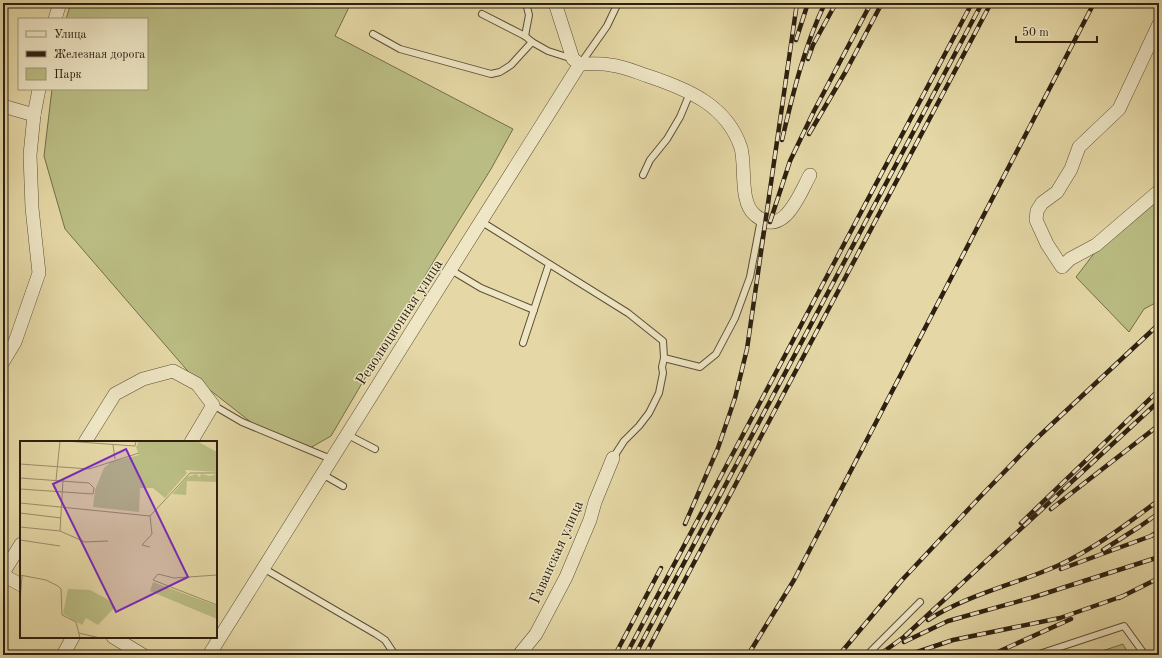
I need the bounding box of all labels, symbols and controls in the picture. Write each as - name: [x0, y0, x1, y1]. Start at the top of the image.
- legend: [18, 18, 148, 90]
- scale bar: [1016, 18, 1097, 44]
- text: 50 m: [1022, 26, 1049, 39]
- text: Улица: [54, 29, 87, 41]
- text: Железная дорога: [54, 49, 145, 61]
- text: Парк: [54, 69, 82, 81]
- street label: Революционная улица: [354, 257, 447, 388]
- inset map: [20, 441, 217, 638]
- street label: Гаванская улица: [528, 498, 587, 606]

